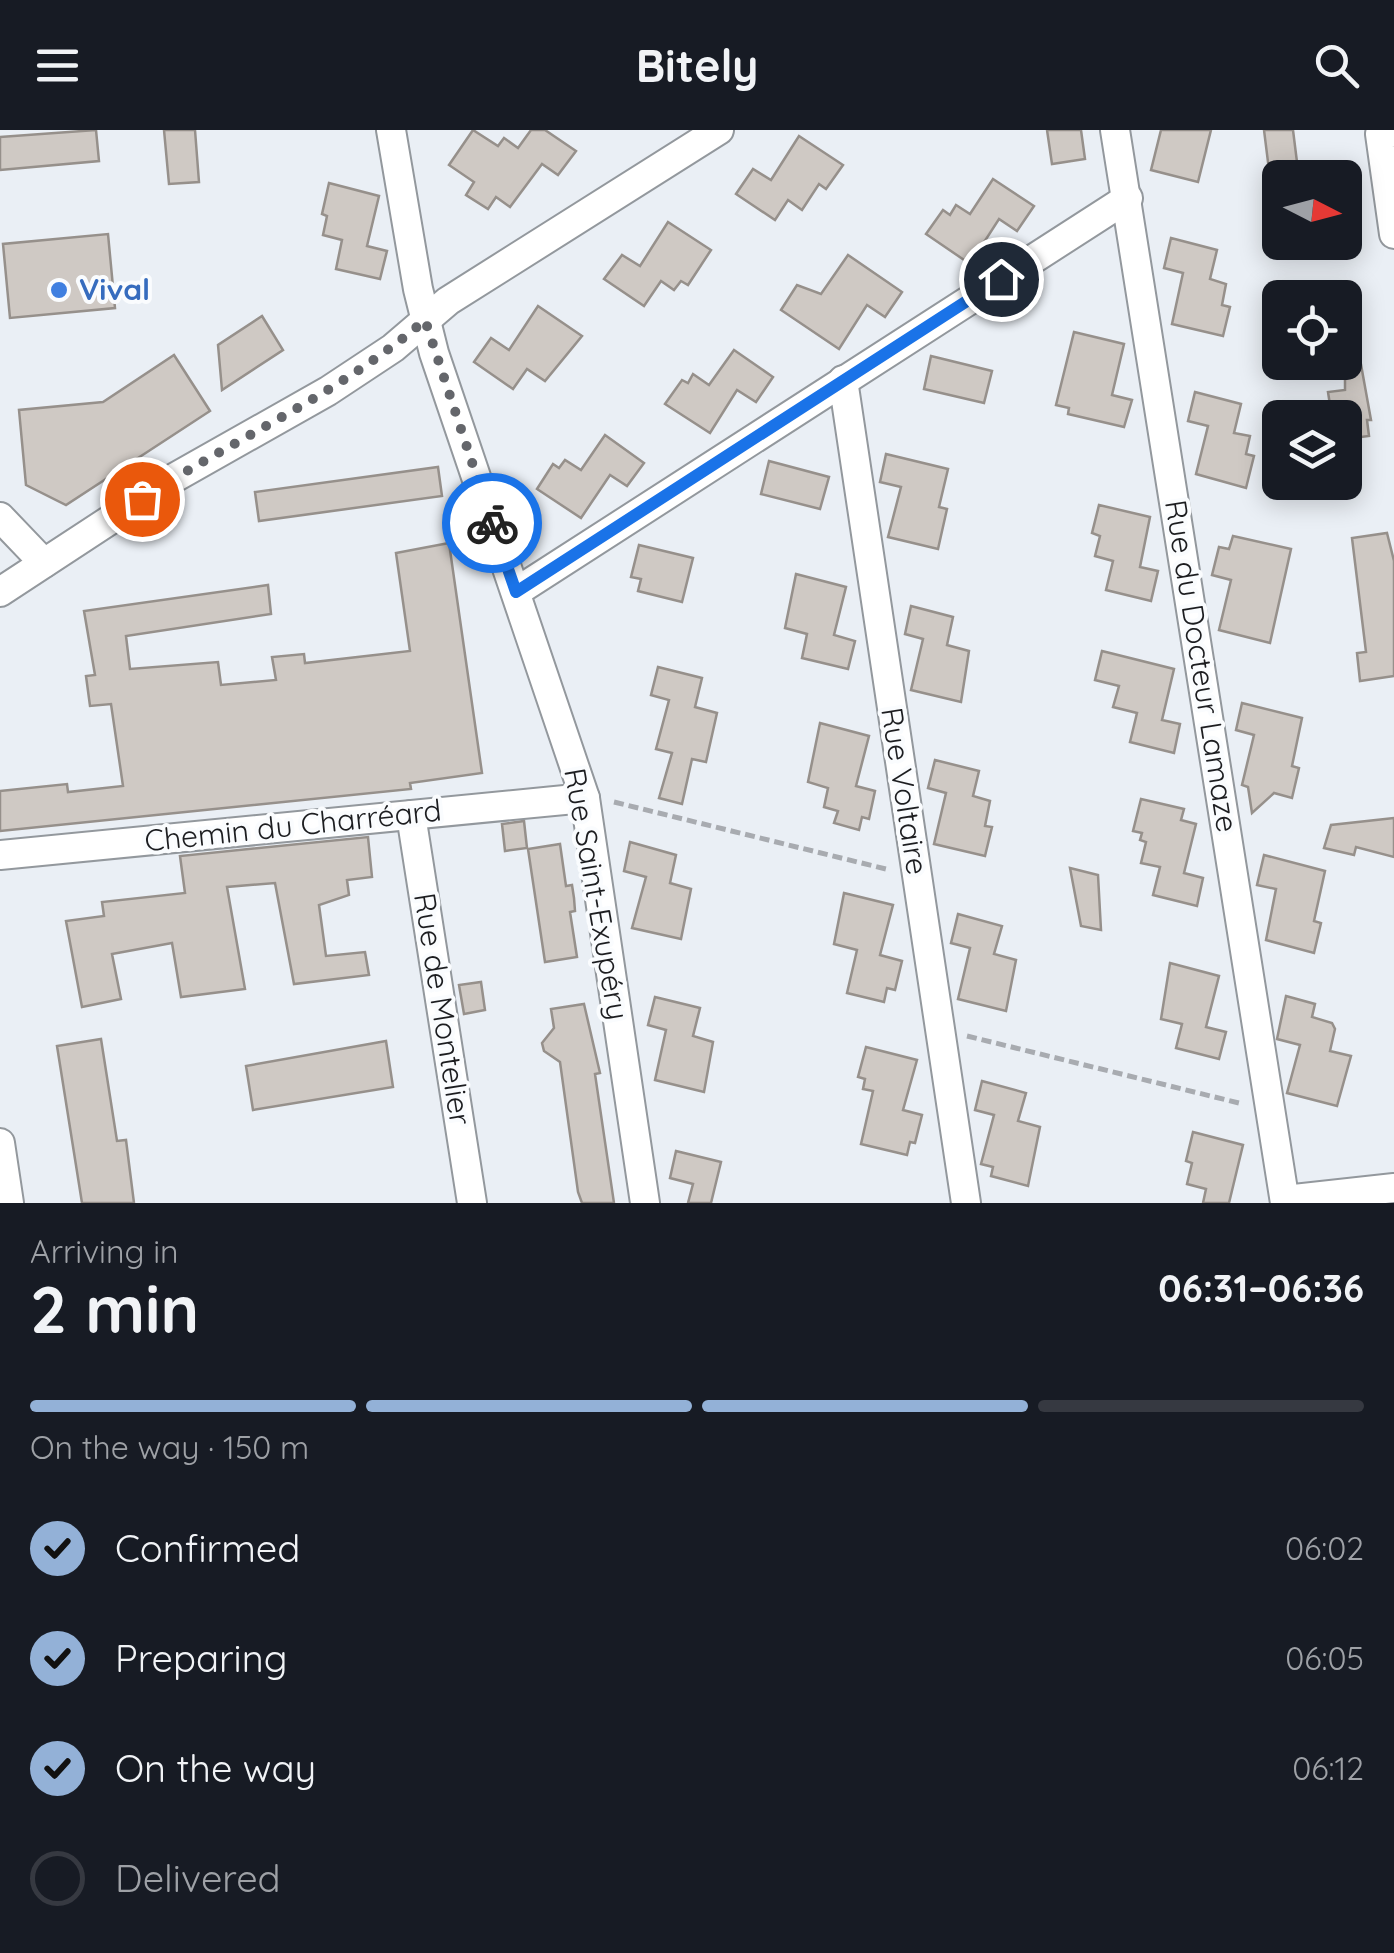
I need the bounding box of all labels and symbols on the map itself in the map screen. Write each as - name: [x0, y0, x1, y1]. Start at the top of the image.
- north arrow: [1262, 160, 1362, 260]
- pin: [959, 237, 1044, 322]
- place label: Vival: [79, 270, 150, 308]
- marker: Vival: [48, 279, 70, 301]
- pin: [100, 457, 185, 542]
- courier: [442, 473, 542, 573]
- street label: Rue du Docteur Lamaze: [1157, 497, 1247, 835]
- street label: Rue Voltaire: [873, 705, 937, 877]
- street label: Rue Saint-Exupéry: [556, 765, 638, 1023]
- street label: Chemin du Charréard: [143, 791, 443, 859]
- street label: Rue de Montelier: [406, 890, 480, 1128]

